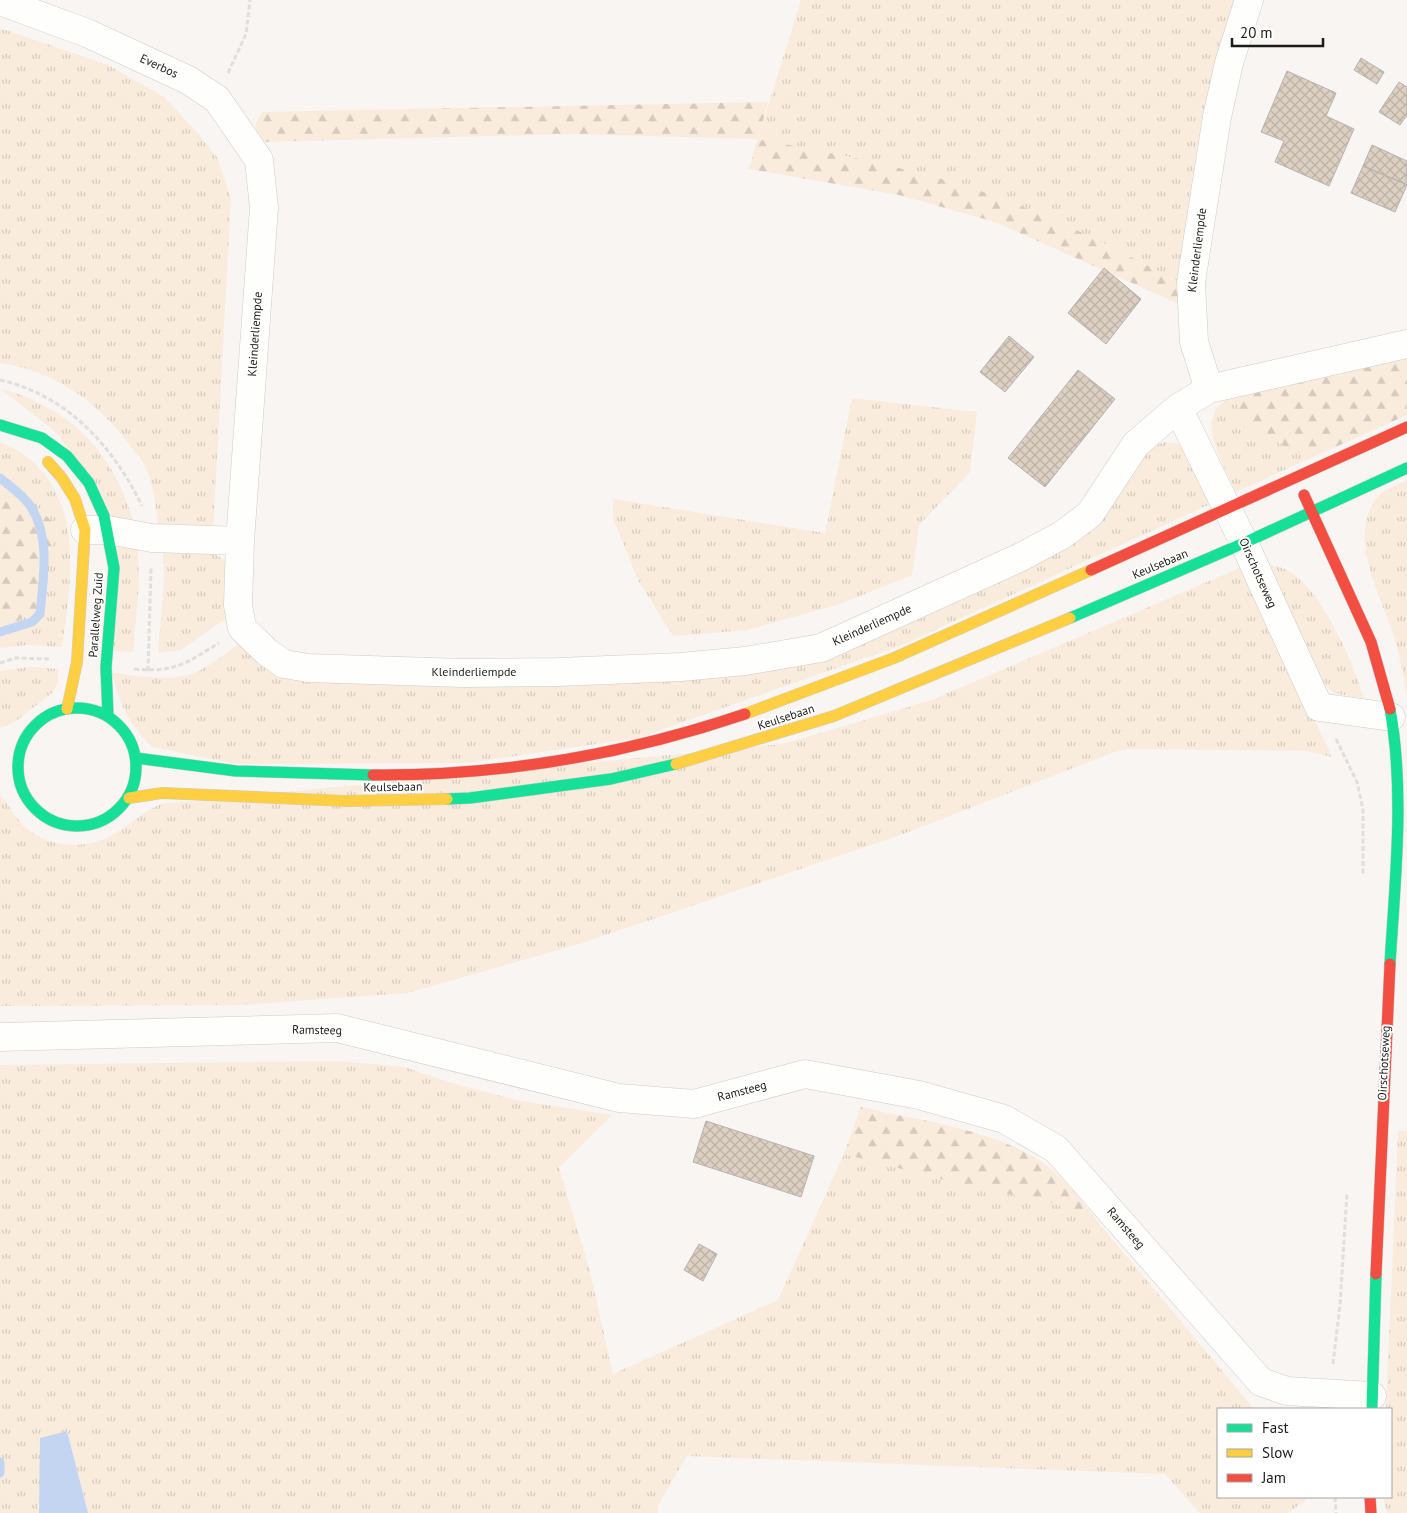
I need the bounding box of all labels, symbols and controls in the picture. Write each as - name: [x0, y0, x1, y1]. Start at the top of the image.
- scale bar: [1232, 15, 1323, 47]
- text: 20 m: [1240, 23, 1273, 42]
- street label: Everbos: [138, 50, 181, 81]
- street label: Kleinderliempde: [1184, 207, 1209, 293]
- street label: Kleinderliempde: [244, 291, 265, 377]
- street label: Oirschotseweg: [1236, 535, 1281, 610]
- street label: Keulsebaan: [1130, 545, 1190, 582]
- street label: Parallelweg Zuid: [85, 572, 106, 658]
- street label: Kleinderliempde: [830, 600, 914, 649]
- street label: Kleinderliempde: [432, 664, 516, 679]
- street label: Keulsebaan: [756, 700, 816, 733]
- street label: Keulsebaan: [363, 778, 423, 795]
- street label: Ramsteeg: [292, 1022, 342, 1037]
- street label: Oirschotseweg: [1374, 1025, 1393, 1101]
- street label: Ramsteeg: [716, 1077, 768, 1104]
- street label: Ramsteeg: [1104, 1204, 1148, 1251]
- legend: [1217, 1408, 1392, 1498]
- text: Fast: [1262, 1418, 1289, 1437]
- text: Slow: [1262, 1443, 1293, 1462]
- text: Jam: [1261, 1468, 1286, 1487]

